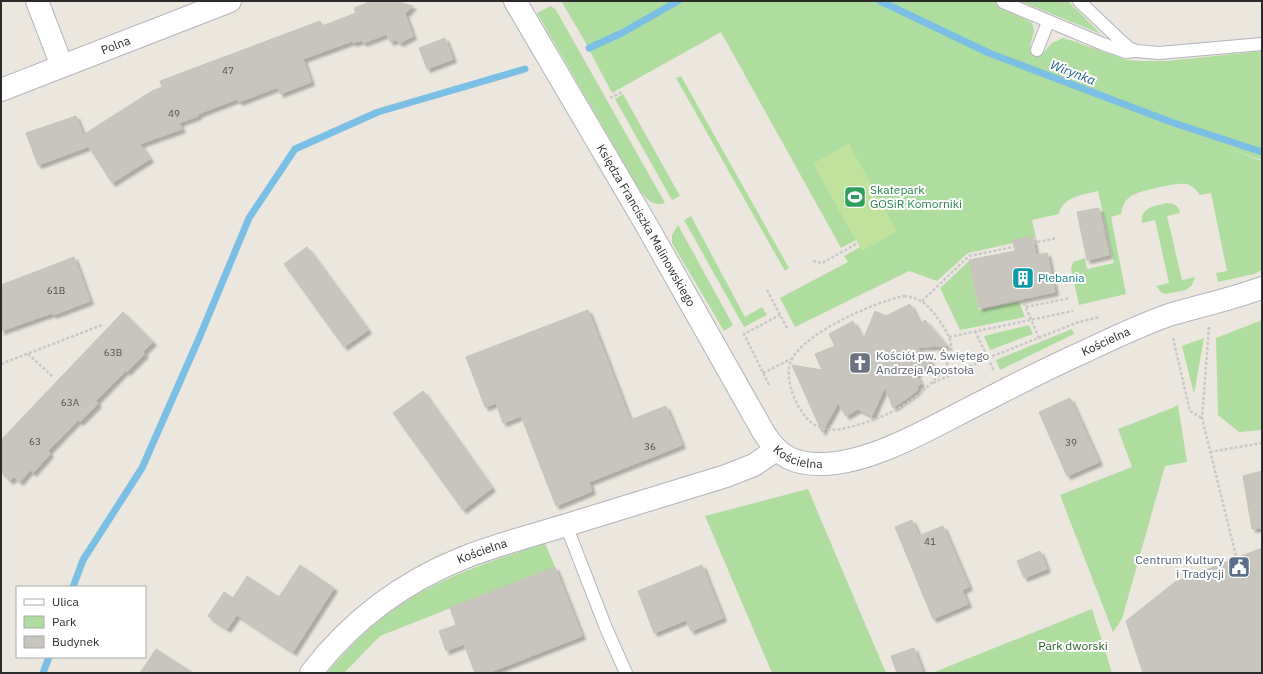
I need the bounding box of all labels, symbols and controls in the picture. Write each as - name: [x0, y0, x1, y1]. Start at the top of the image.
- street label: Polna: [99, 32, 133, 57]
- water label: Wirynka: [1048, 56, 1098, 89]
- house number: 47: [222, 64, 234, 77]
- house number: 49: [168, 107, 180, 120]
- street label: Księdza Franciszka Malinowskiego: [594, 141, 699, 309]
- place label: Skatepark GOSiR Komorniki: [870, 182, 962, 211]
- sports icon: Skatepark GOSiR Komorniki: [842, 184, 868, 210]
- building icon: Plebania: [1010, 265, 1036, 291]
- place label: Plebania: [1038, 270, 1085, 285]
- house number: 61B: [47, 284, 65, 297]
- street label: Kościelna: [1079, 323, 1133, 359]
- house number: 63B: [104, 346, 122, 359]
- place label: Kościół pw. Świętego Andrzeja Apostoła: [876, 348, 989, 377]
- church icon: Kościół pw. Świętego Andrzeja Apostoła: [847, 350, 873, 376]
- house number: 63A: [61, 396, 80, 409]
- house number: 63: [29, 435, 41, 448]
- house number: 39: [1065, 436, 1077, 449]
- house number: 36: [644, 440, 656, 453]
- street label: Kościelna: [770, 442, 823, 471]
- street label: Kościelna: [454, 535, 509, 567]
- house number: 41: [924, 535, 936, 548]
- place label: Centrum Kultury i Tradycji: [1135, 552, 1224, 581]
- public building icon: Centrum Kultury i Tradycji: [1226, 554, 1252, 580]
- legend: [16, 586, 146, 658]
- text: Ulica: [52, 594, 79, 609]
- text: Park: [52, 614, 77, 629]
- text: Budynek: [52, 634, 100, 649]
- park label: Park dworski: [1038, 638, 1108, 653]

